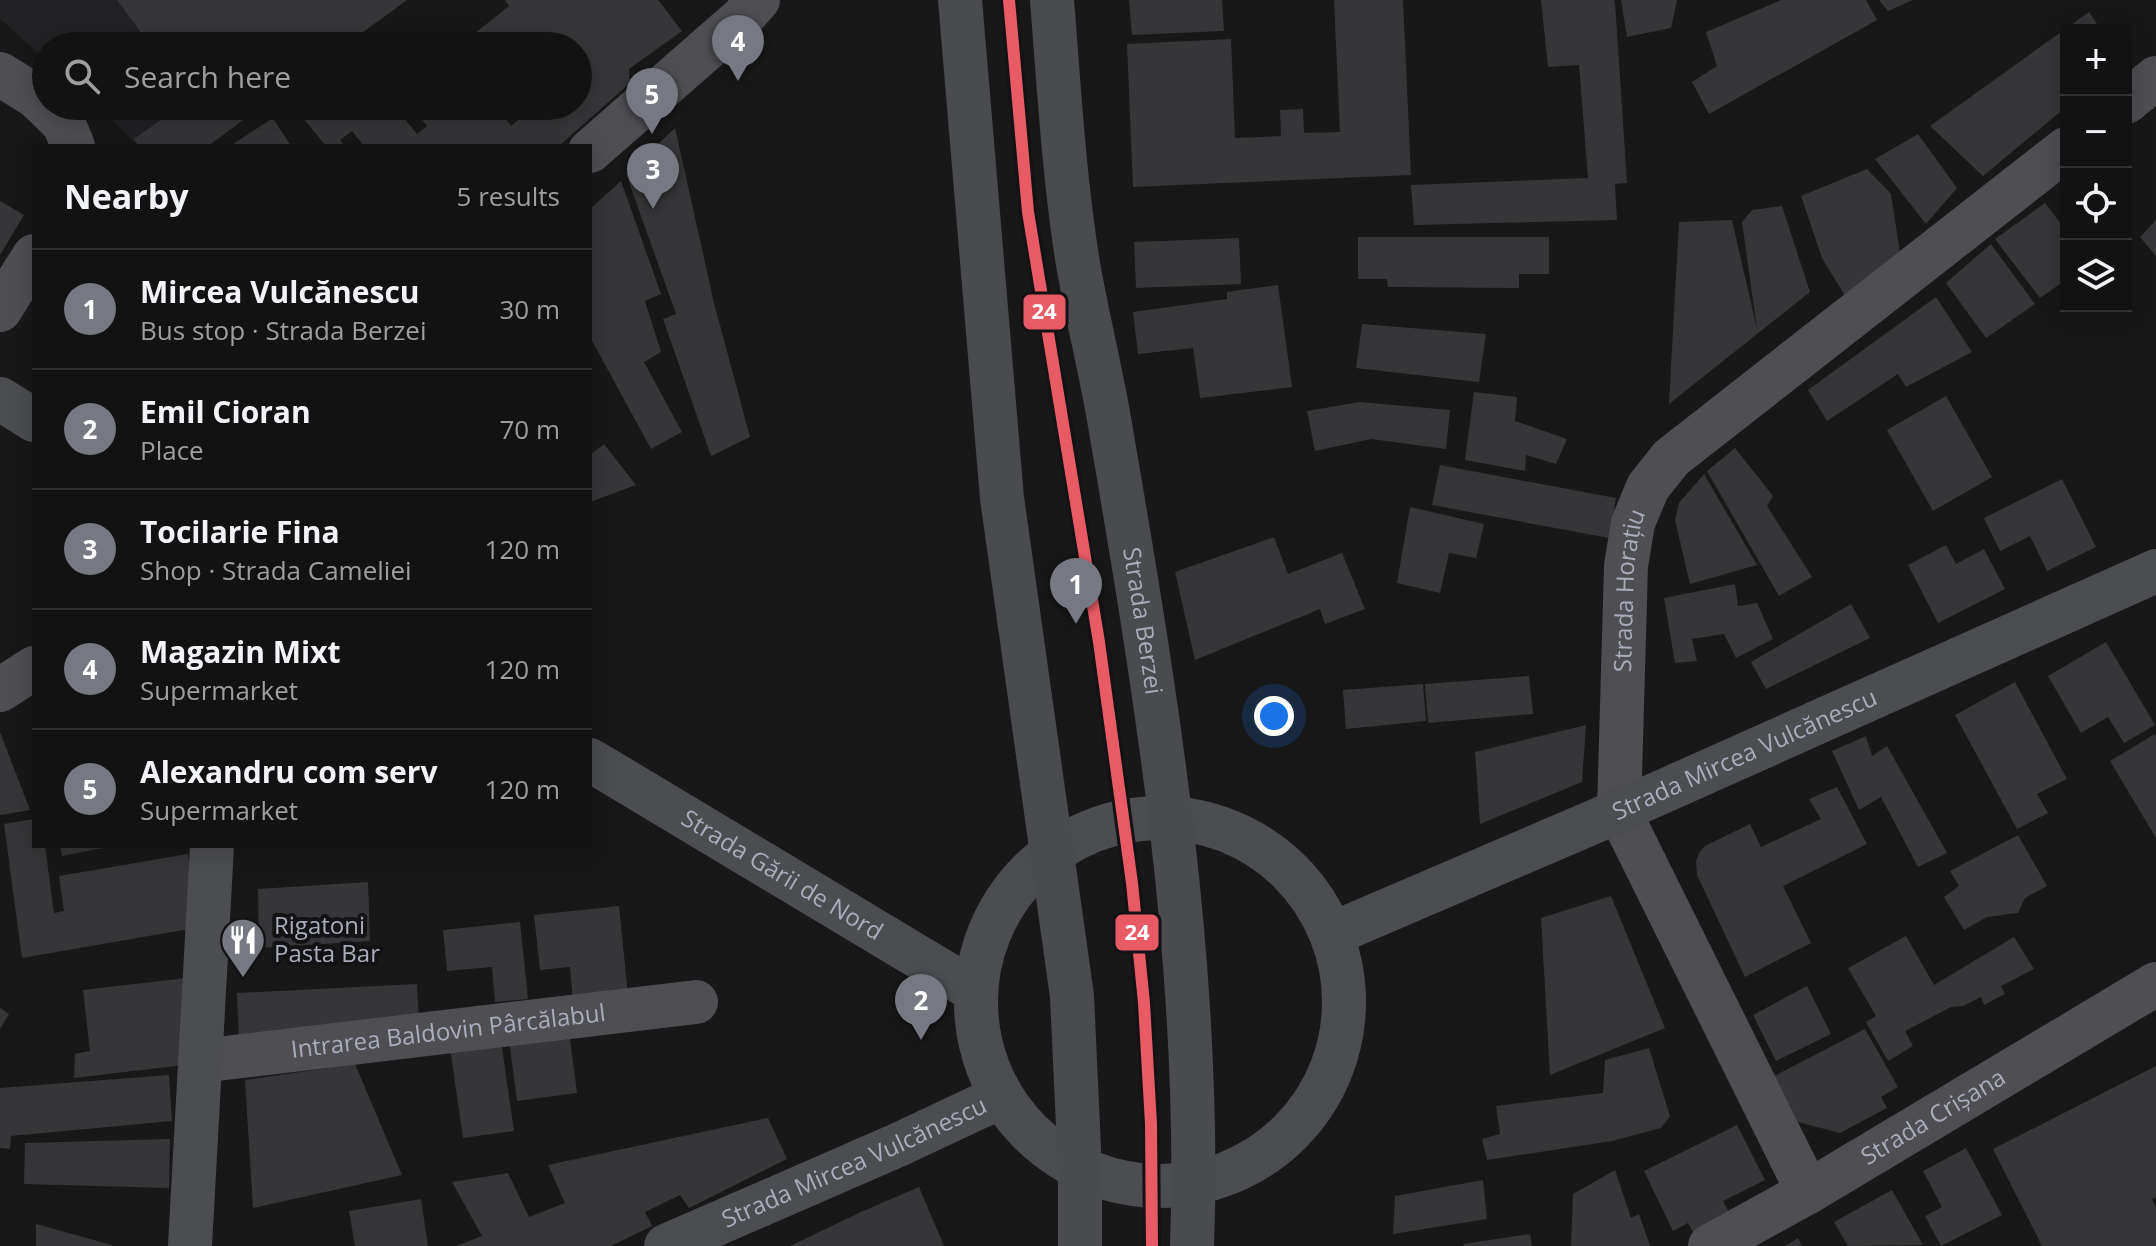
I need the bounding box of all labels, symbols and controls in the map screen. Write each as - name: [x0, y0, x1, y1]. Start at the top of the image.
- pin: 4: [712, 15, 764, 81]
- map controls: [2060, 24, 2132, 312]
- button: +: [2060, 24, 2132, 96]
- search box: [32, 32, 592, 120]
- icon: search: [60, 54, 104, 98]
- text: Search here: [124, 56, 291, 97]
- pin: 5: [626, 68, 678, 134]
- button: −: [2060, 96, 2132, 168]
- pin: 3: [627, 143, 679, 209]
- button: locate: [2060, 168, 2132, 240]
- text: Nearby: [64, 173, 189, 219]
- text: 5 results: [457, 178, 560, 214]
- button: layers: [2060, 240, 2132, 312]
- text: Mircea Vulcănescu: [140, 271, 420, 312]
- text: 1: [83, 291, 97, 327]
- text: 30 m: [499, 291, 560, 327]
- line badge: 24: [1022, 293, 1067, 331]
- text: 24: [1031, 295, 1057, 325]
- text: Bus stop · Strada Berzei: [140, 312, 427, 348]
- text: Emil Cioran: [140, 391, 311, 432]
- text: 2: [83, 411, 97, 447]
- text: 70 m: [499, 411, 560, 447]
- text: Place: [140, 432, 204, 468]
- street label: Strada Horațiu: [1605, 503, 1652, 673]
- text: Tocilarie Fina: [140, 511, 340, 552]
- text: 3: [83, 531, 97, 567]
- text: 120 m: [485, 531, 560, 567]
- street label: Strada Berzei: [1116, 544, 1172, 696]
- text: Shop · Strada Cameliei: [140, 552, 412, 588]
- pin: 1: [1050, 558, 1102, 624]
- text: Magazin Mixt: [140, 631, 341, 672]
- text: 4: [83, 651, 97, 687]
- text: 120 m: [485, 651, 560, 687]
- text: Supermarket: [140, 672, 298, 708]
- street label: Strada Mircea Vulcănescu: [1606, 680, 1882, 827]
- your location: [1254, 696, 1294, 736]
- text: Alexandru com serv: [140, 751, 437, 792]
- text: 5: [83, 771, 97, 807]
- text: 120 m: [485, 771, 560, 807]
- text: Supermarket: [140, 792, 298, 828]
- street label: Strada Gării de Nord: [676, 801, 890, 947]
- place label: Rigatoni Pasta Bar: [274, 908, 380, 969]
- line badge: 24: [1114, 913, 1160, 952]
- restaurant icon: Rigatoni Pasta Bar: [219, 916, 267, 979]
- text: 24: [1124, 916, 1150, 946]
- pin: 2: [895, 974, 947, 1040]
- street label: Intrarea Baldovin Pârcălabul: [289, 995, 607, 1065]
- street label: Strada Crișana: [1854, 1060, 2011, 1172]
- street label: Strada Mircea Vulcănescu: [716, 1088, 992, 1235]

